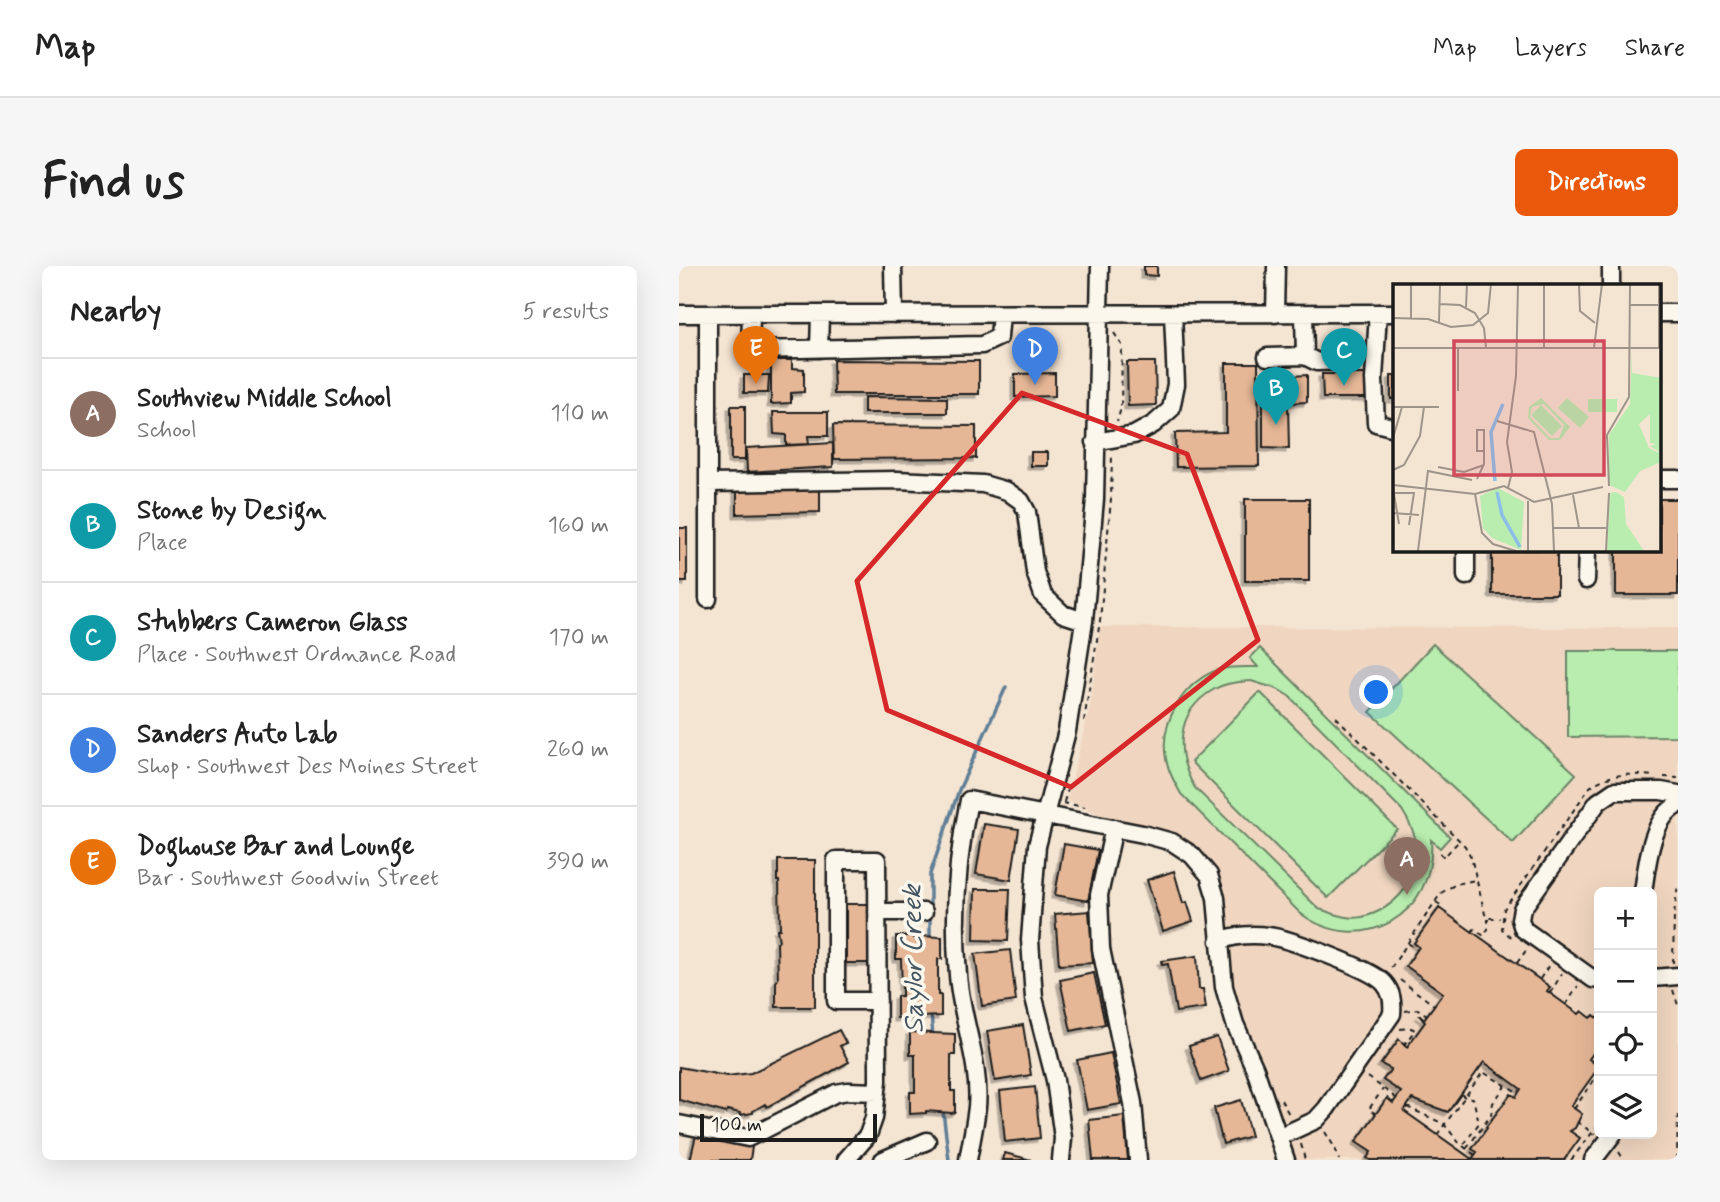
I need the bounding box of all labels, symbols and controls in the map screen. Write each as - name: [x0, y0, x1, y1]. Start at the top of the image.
- text: Map: [35, 26, 95, 70]
- text: Map: [1433, 33, 1477, 64]
- text: Layers: [1515, 33, 1587, 64]
- text: Share: [1625, 33, 1685, 64]
- button: Directions: [1515, 149, 1678, 216]
- text: Find us: [42, 150, 185, 215]
- inset map: [1393, 284, 1661, 551]
- text: Nearby: [70, 292, 161, 331]
- text: 5 results: [523, 297, 609, 327]
- pin: E: [733, 326, 779, 384]
- pin: D: [1012, 327, 1058, 385]
- pin: C: [1321, 328, 1367, 386]
- pin: B: [1253, 367, 1299, 425]
- text: Southview Middle School: [137, 382, 392, 416]
- text: A: [85, 399, 101, 429]
- text: 110 m: [550, 399, 609, 429]
- text: School: [137, 416, 197, 446]
- text: Stone by Design: [137, 494, 326, 528]
- text: B: [86, 511, 100, 541]
- text: 160 m: [548, 511, 609, 541]
- text: Place: [137, 528, 188, 558]
- text: Stubbers Cameron Glass: [137, 606, 408, 640]
- text: C: [85, 623, 101, 653]
- text: 170 m: [549, 623, 609, 653]
- text: Place · Southwest Ordnance Road: [137, 640, 456, 670]
- your location: [1359, 675, 1393, 709]
- text: Sanders Auto Lab: [137, 718, 338, 752]
- text: D: [85, 735, 101, 765]
- text: 260 m: [547, 735, 609, 765]
- text: Shop · Southwest Des Moines Street: [137, 752, 479, 782]
- text: Doghouse Bar and Lounge: [137, 830, 414, 864]
- pin: A: [1384, 837, 1430, 895]
- text: E: [86, 847, 100, 877]
- text: 390 m: [547, 847, 609, 877]
- text: Bar · Southwest Goodwin Street: [137, 864, 439, 894]
- water label: Saylor Creek: [894, 882, 934, 1034]
- map controls: [1594, 887, 1657, 1139]
- button: +: [1594, 887, 1657, 950]
- button: −: [1594, 950, 1657, 1013]
- button: locate: [1594, 1013, 1657, 1076]
- button: layers: [1594, 1076, 1657, 1139]
- scale bar: [700, 1111, 877, 1143]
- text: 100 m: [711, 1113, 762, 1138]

